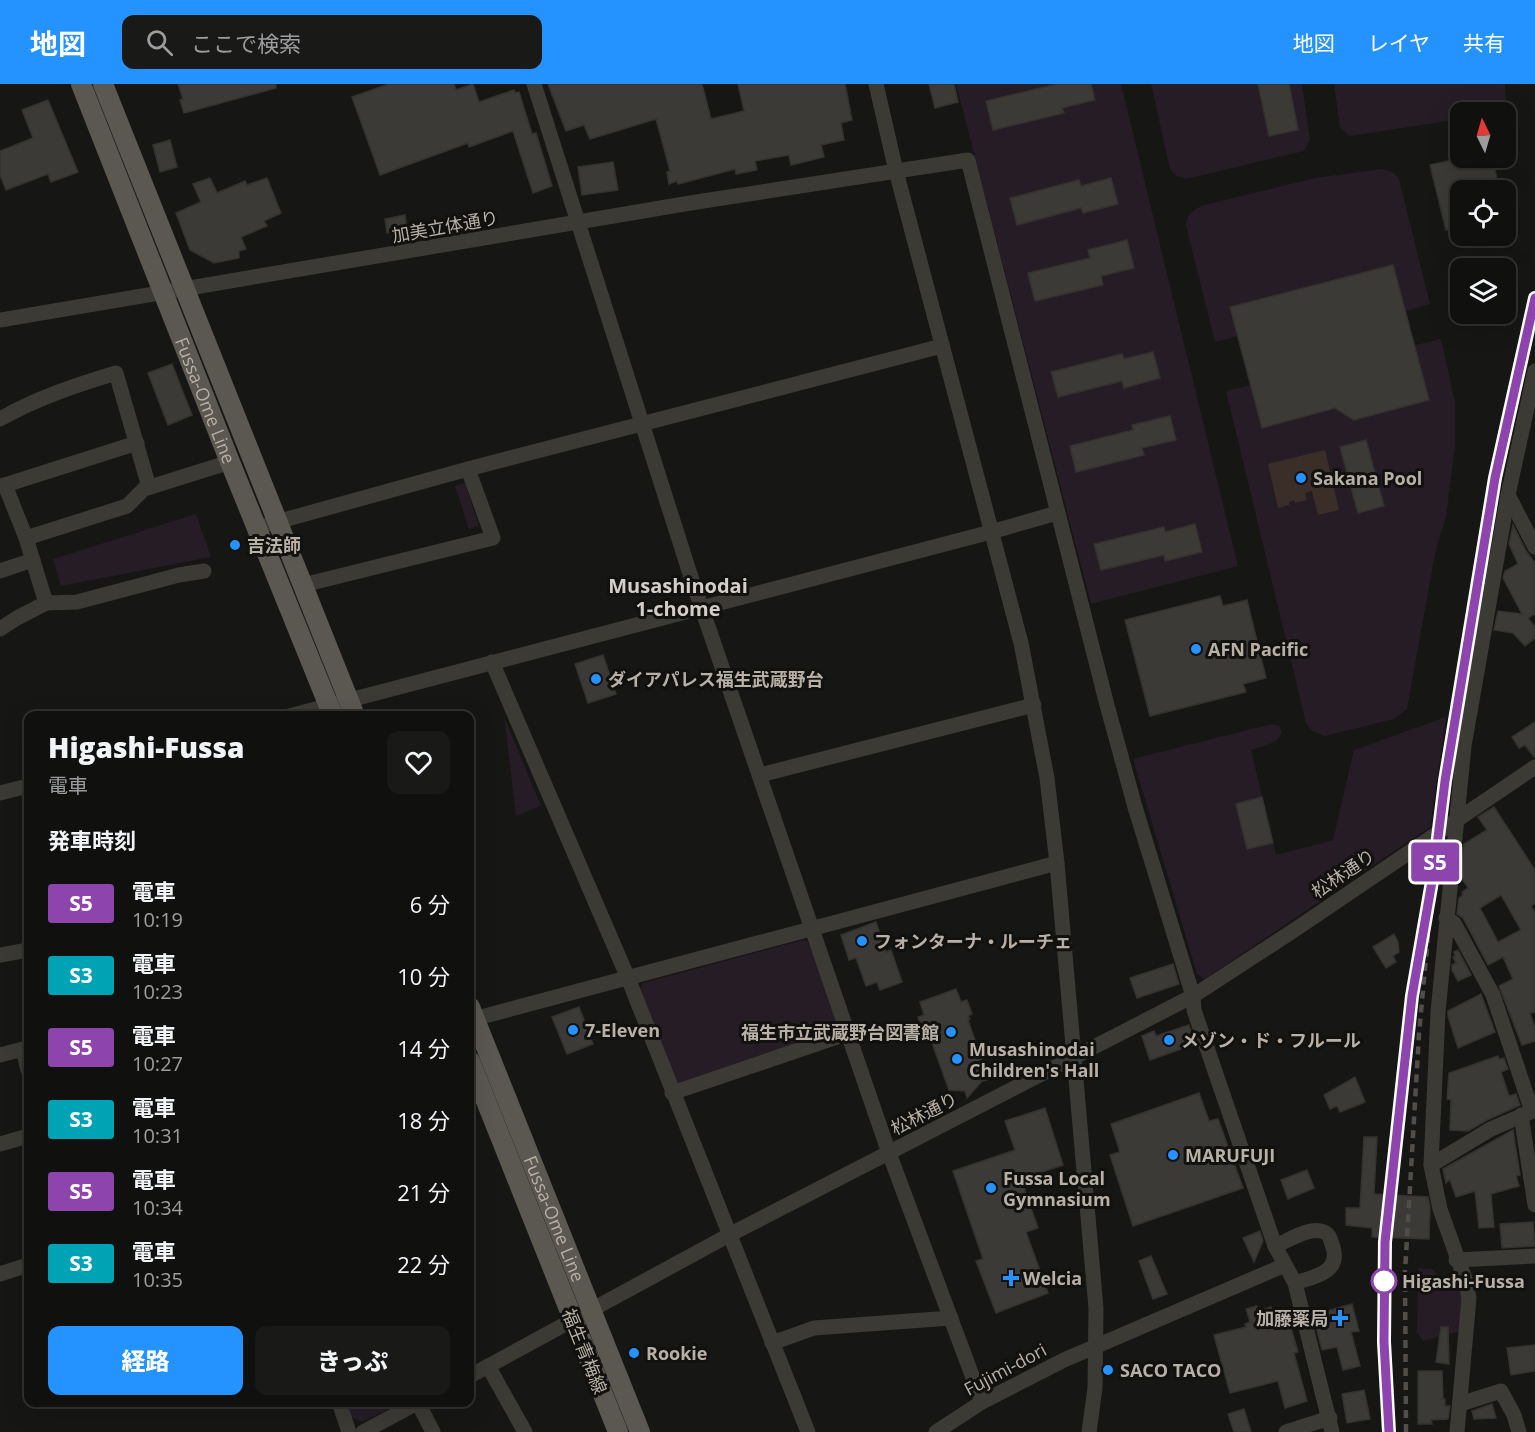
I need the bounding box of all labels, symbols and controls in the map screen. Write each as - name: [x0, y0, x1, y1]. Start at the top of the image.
- search box: [122, 15, 542, 69]
- text: 地図: [30, 24, 86, 62]
- icon: search: [143, 26, 176, 59]
- text: ここで検索: [191, 28, 301, 58]
- text: 地図: [1293, 29, 1335, 57]
- text: レイヤ: [1368, 29, 1430, 57]
- text: 共有: [1463, 29, 1505, 57]
- north arrow: [1450, 102, 1516, 168]
- map controls: [1450, 102, 1516, 324]
- button: locate: [1450, 180, 1516, 246]
- street label: 加美立体通り: [390, 205, 500, 247]
- button: layers: [1450, 258, 1516, 324]
- street label: Fussa-Ome Line: [170, 334, 241, 467]
- place label: Sakana Pool: [1313, 466, 1422, 490]
- marker: Sakana Pool: [1294, 471, 1308, 485]
- place label: 吉法師: [247, 533, 301, 557]
- marker: 吉法師: [228, 538, 242, 552]
- district label: Musashinodai 1-chome: [608, 572, 748, 622]
- place label: AFN Pacific: [1208, 637, 1308, 661]
- marker: AFN Pacific: [1189, 642, 1203, 656]
- place label: ダイアパレス福生武蔵野台: [608, 667, 824, 691]
- marker: ダイアパレス福生武蔵野台: [589, 672, 603, 686]
- text: Higashi-Fussa: [48, 728, 244, 766]
- button: heart: [387, 731, 450, 794]
- text: 電車: [48, 772, 88, 799]
- text: 発車時刻: [48, 825, 136, 855]
- line badge: S5: [1408, 842, 1462, 882]
- street label: 松林通り: [1306, 843, 1380, 903]
- text: S5: [1423, 848, 1447, 876]
- text: 電車: [132, 876, 176, 906]
- text: S5: [69, 889, 93, 917]
- text: 6 分: [410, 889, 450, 919]
- text: 10:19: [132, 906, 183, 933]
- place label: フォンターナ・ルーチェ: [874, 929, 1072, 953]
- marker: フォンターナ・ルーチェ: [855, 934, 869, 948]
- text: 電車: [132, 948, 176, 978]
- text: S3: [69, 961, 93, 989]
- text: 10 分: [397, 961, 450, 991]
- text: 10:23: [132, 978, 183, 1005]
- place label: 7-Eleven: [585, 1018, 660, 1042]
- text: 電車: [132, 1020, 176, 1050]
- place label: 福生市立武蔵野台図書館: [741, 1020, 939, 1044]
- marker: 7-Eleven: [566, 1023, 580, 1037]
- marker: 福生市立武蔵野台図書館: [944, 1025, 958, 1039]
- place label: メゾン・ド・フルール: [1181, 1028, 1361, 1052]
- text: S5: [69, 1033, 93, 1061]
- text: 14 分: [397, 1033, 450, 1063]
- marker: メゾン・ド・フルール: [1162, 1033, 1176, 1047]
- place label: Musashinodai Children's Hall: [969, 1037, 1099, 1082]
- text: 10:27: [132, 1050, 183, 1077]
- marker: Musashinodai Children's Hall: [950, 1052, 964, 1066]
- street label: 松林通り: [886, 1086, 962, 1140]
- text: 電車: [132, 1092, 176, 1122]
- text: S3: [69, 1105, 93, 1133]
- text: 18 分: [397, 1105, 450, 1135]
- text: 10:31: [132, 1122, 183, 1149]
- place label: MARUFUJI: [1185, 1143, 1275, 1167]
- marker: MARUFUJI: [1166, 1148, 1180, 1162]
- street label: Fussa-Ome Line: [519, 1152, 591, 1285]
- text: 電車: [132, 1164, 176, 1194]
- place label: Fussa Local Gymnasium: [1003, 1166, 1111, 1211]
- text: S5: [69, 1177, 93, 1205]
- text: 21 分: [397, 1177, 450, 1207]
- marker: Fussa Local Gymnasium: [984, 1181, 998, 1195]
- text: 10:34: [132, 1194, 183, 1221]
- text: 電車: [132, 1236, 176, 1266]
- text: S3: [69, 1249, 93, 1277]
- text: 22 分: [397, 1249, 450, 1279]
- text: 10:35: [132, 1266, 183, 1293]
- place label: Welcia: [1023, 1266, 1082, 1290]
- marker: Higashi-Fussa: [1371, 1268, 1397, 1294]
- place label: Higashi-Fussa: [1402, 1269, 1525, 1293]
- marker: Welcia: [1004, 1271, 1018, 1285]
- street label: 福生青梅線: [557, 1305, 613, 1397]
- place label: 加藤薬局: [1256, 1306, 1328, 1330]
- marker: 加藤薬局: [1333, 1311, 1347, 1325]
- button: 経路: [48, 1326, 243, 1395]
- button: きっぷ: [255, 1326, 450, 1395]
- street label: Fujimi-dori: [960, 1337, 1050, 1401]
- place label: Rookie: [646, 1341, 707, 1365]
- marker: Rookie: [627, 1346, 641, 1360]
- place label: SACO TACO: [1120, 1358, 1221, 1382]
- marker: SACO TACO: [1101, 1363, 1115, 1377]

